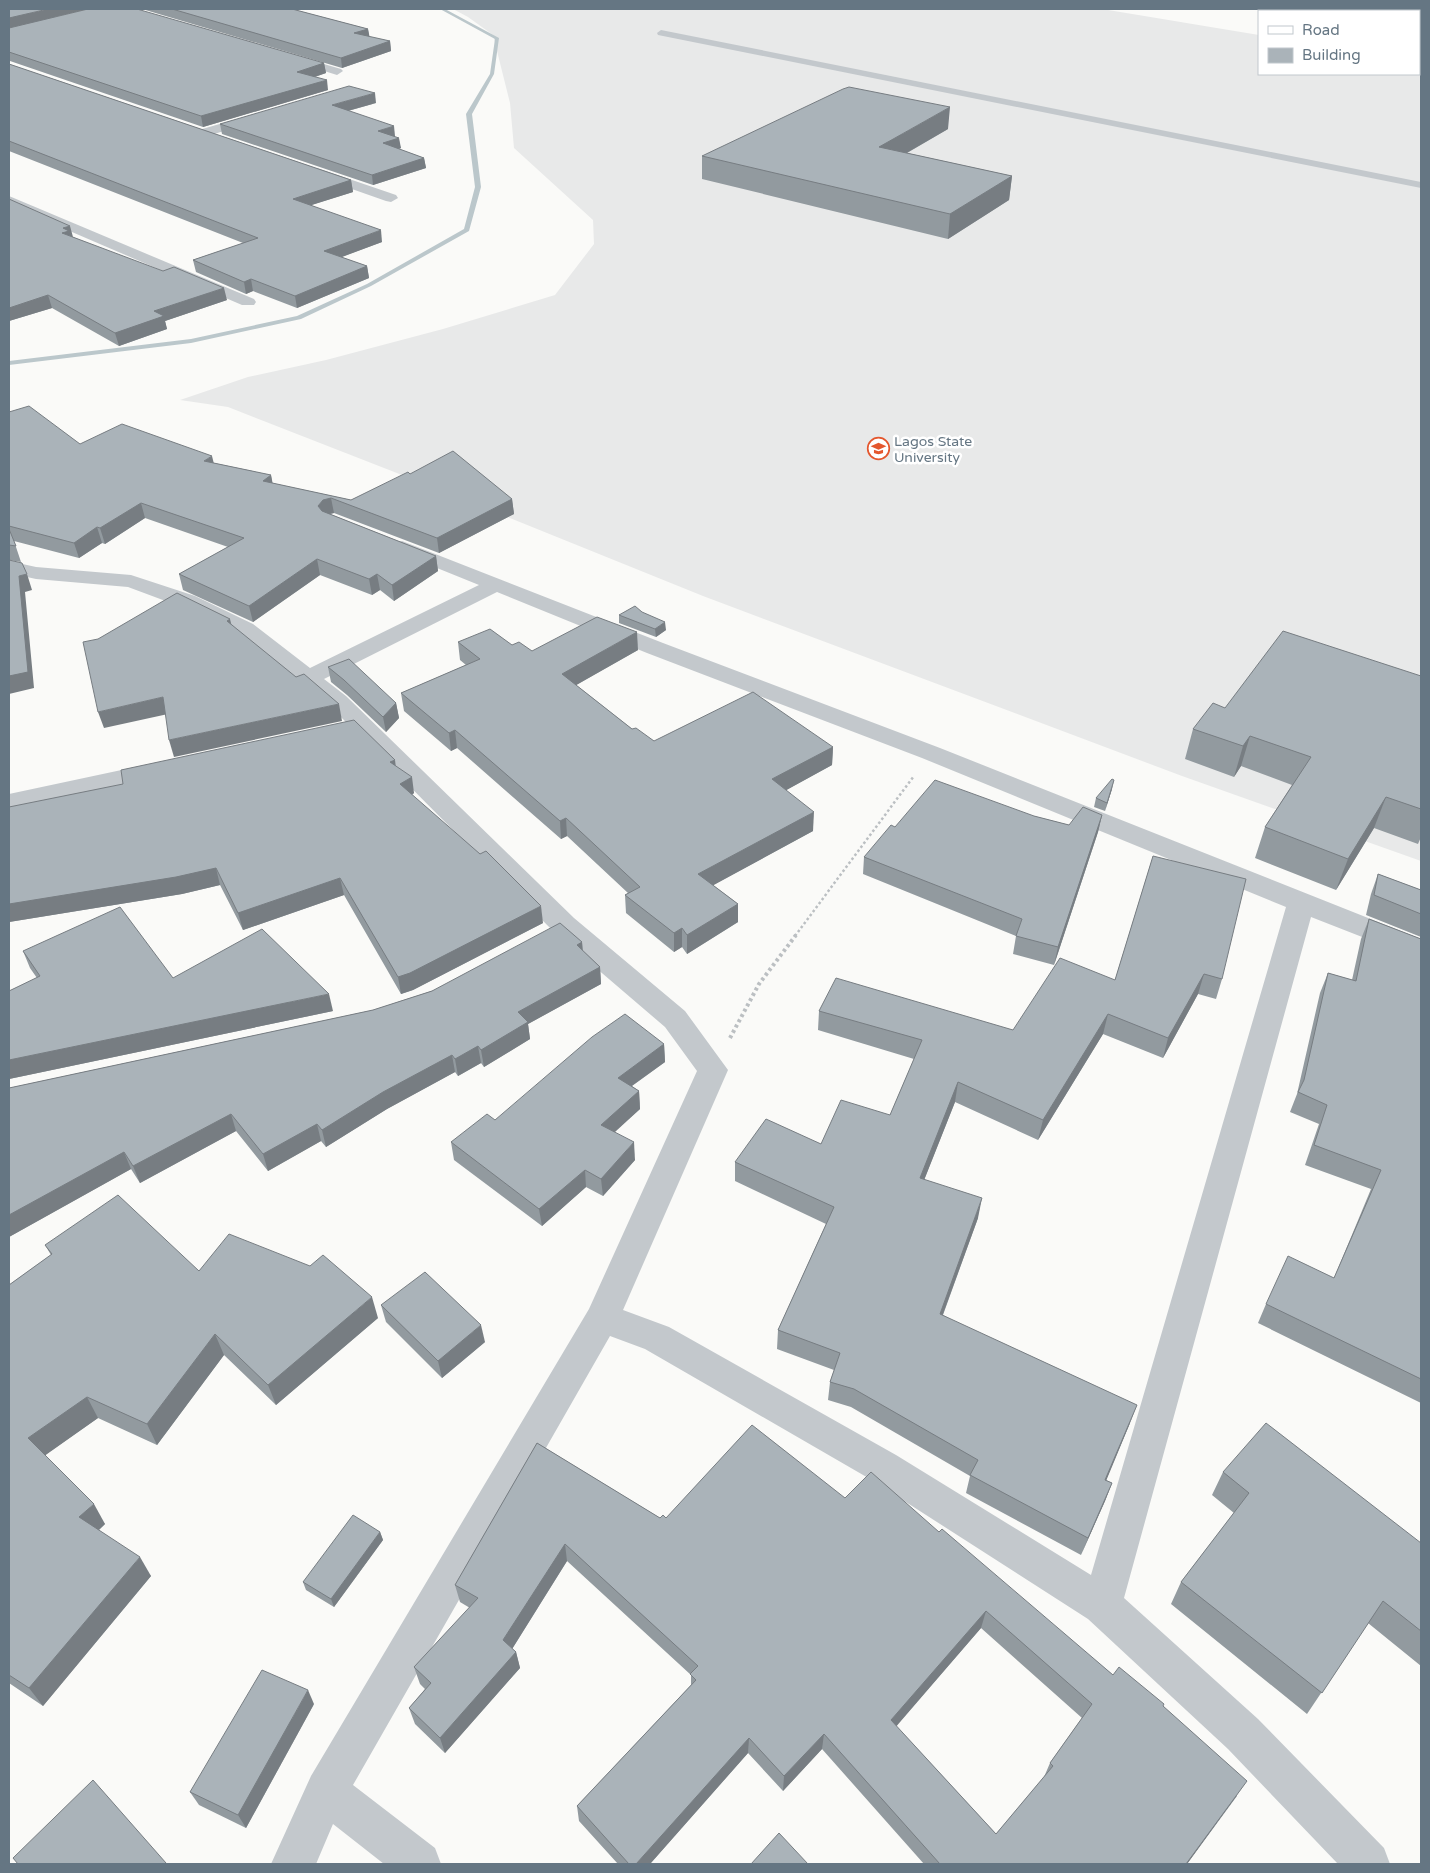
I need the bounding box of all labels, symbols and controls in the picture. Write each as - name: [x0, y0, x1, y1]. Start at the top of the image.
- legend: [1258, 10, 1420, 75]
- text: Road: [1302, 21, 1340, 39]
- text: Building: [1302, 46, 1361, 64]
- place label: Lagos State University: [894, 433, 972, 466]
- school or university icon: Lagos State University: [866, 437, 890, 461]

